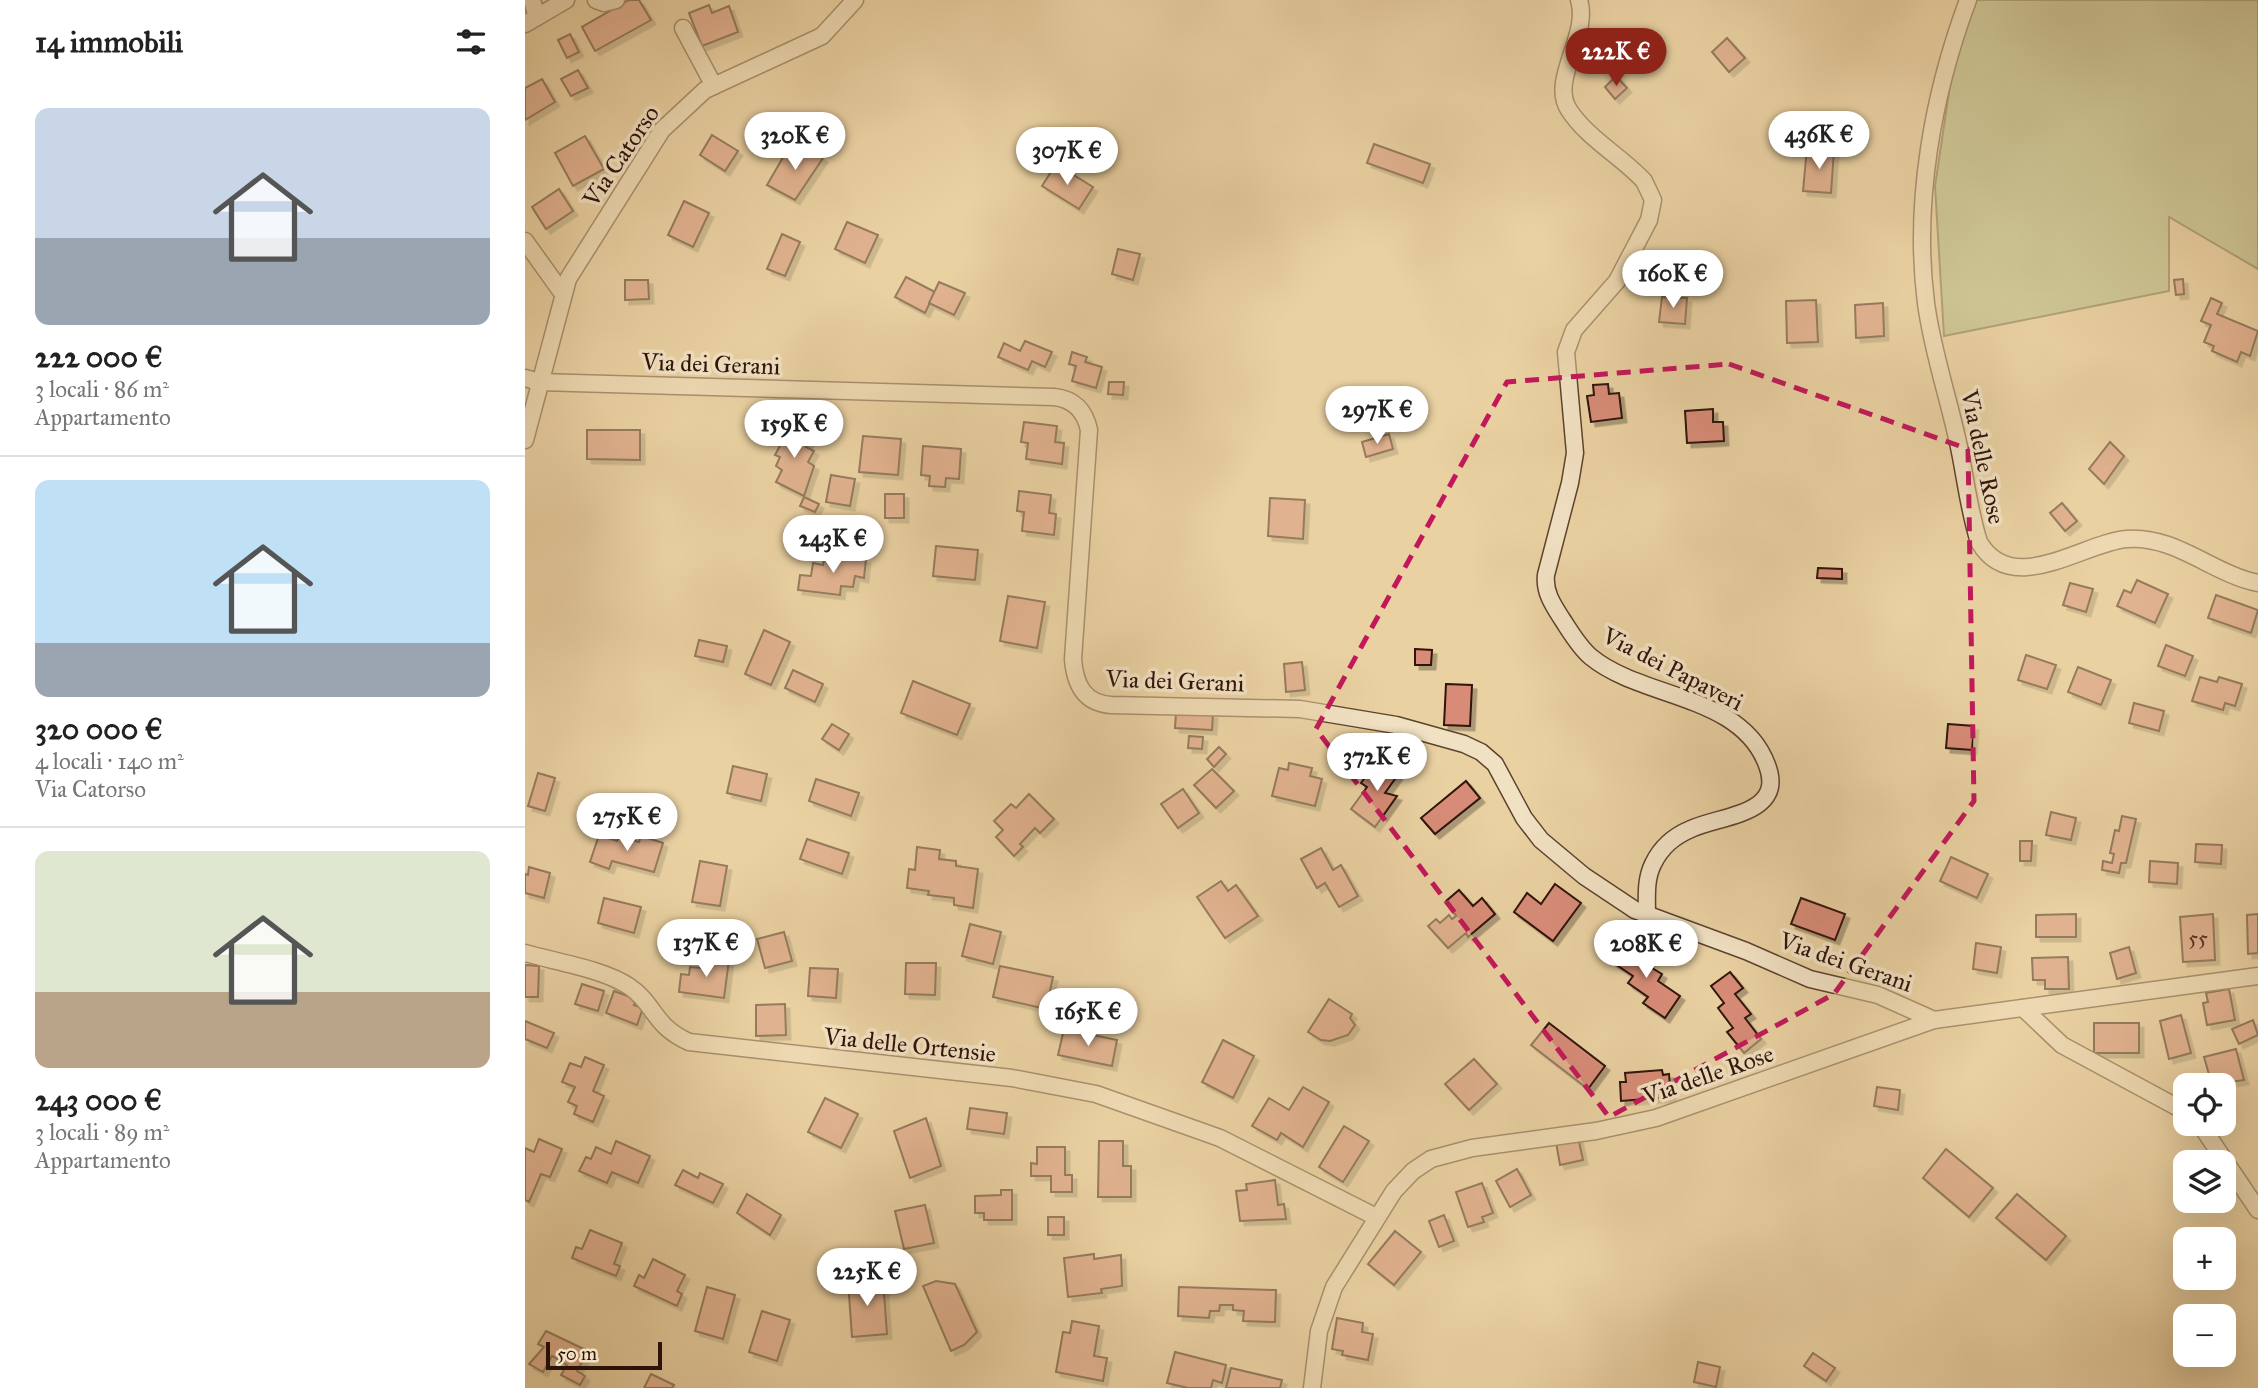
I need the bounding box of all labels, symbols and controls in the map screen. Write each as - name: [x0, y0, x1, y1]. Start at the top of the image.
- icon: filters: [452, 23, 490, 61]
- text: 14 immobili: [35, 24, 183, 60]
- pin: 222K €: [1559, 28, 1673, 88]
- text: 222K €: [1581, 37, 1651, 65]
- street label: Via Catorso: [576, 100, 666, 213]
- pin: 436K €: [1762, 111, 1876, 171]
- pin: 320K €: [738, 113, 852, 172]
- text: 436K €: [1784, 120, 1854, 148]
- text: 320K €: [760, 121, 830, 149]
- pin: 307K €: [1010, 128, 1124, 187]
- text: 307K €: [1032, 136, 1102, 164]
- icon: home: [200, 154, 326, 280]
- pin: 160K €: [1616, 250, 1730, 310]
- text: 160K €: [1638, 259, 1708, 287]
- text: 222 000 €: [35, 339, 163, 375]
- street label: Via dei Gerani: [640, 347, 781, 381]
- text: 3 locali · 86 m²: [35, 375, 169, 403]
- pin: 297K €: [1320, 386, 1434, 446]
- street label: Via delle Rose: [1954, 386, 2012, 527]
- text: 297K €: [1341, 395, 1413, 423]
- pin: 159K €: [737, 400, 851, 460]
- text: Appartamento: [35, 403, 171, 431]
- text: 159K €: [760, 409, 828, 437]
- pin: 243K €: [776, 516, 890, 575]
- text: 243K €: [799, 524, 867, 552]
- icon: home: [200, 526, 326, 652]
- street label: Via dei Papaveri: [1596, 620, 1749, 718]
- street label: Via dei Gerani: [1104, 664, 1245, 698]
- text: 320 000 €: [35, 711, 163, 747]
- pin: 372K €: [1320, 734, 1434, 793]
- text: 372K €: [1343, 742, 1411, 770]
- text: 4 locali · 140 m²: [35, 747, 184, 775]
- text: Via Catorso: [35, 775, 146, 803]
- pin: 275K €: [570, 794, 684, 853]
- text: 275K €: [593, 802, 661, 830]
- icon: home: [200, 897, 326, 1023]
- pin: 137K €: [649, 920, 763, 979]
- pin: 208K €: [1589, 920, 1703, 980]
- street label: Via dei Gerani: [1775, 925, 1917, 999]
- house number: 55: [2188, 925, 2208, 951]
- text: 137K €: [673, 928, 739, 956]
- text: 208K €: [1610, 929, 1682, 957]
- pin: 165K €: [1031, 988, 1145, 1048]
- text: 165K €: [1055, 997, 1121, 1025]
- street label: Via delle Ortensie: [822, 1021, 997, 1069]
- street label: Via delle Rose: [1638, 1039, 1777, 1112]
- map controls: [2173, 1073, 2236, 1367]
- button: locate: [2173, 1073, 2236, 1136]
- text: 243 000 €: [35, 1082, 162, 1118]
- text: 3 locali · 89 m²: [35, 1118, 169, 1146]
- text: Appartamento: [35, 1146, 171, 1174]
- button: layers: [2173, 1150, 2236, 1213]
- button: +: [2173, 1227, 2236, 1290]
- pin: 225K €: [810, 1248, 924, 1308]
- text: 225K €: [833, 1257, 901, 1285]
- button: −: [2173, 1304, 2236, 1367]
- scale bar: [546, 1339, 661, 1371]
- text: 50 m: [557, 1342, 597, 1365]

